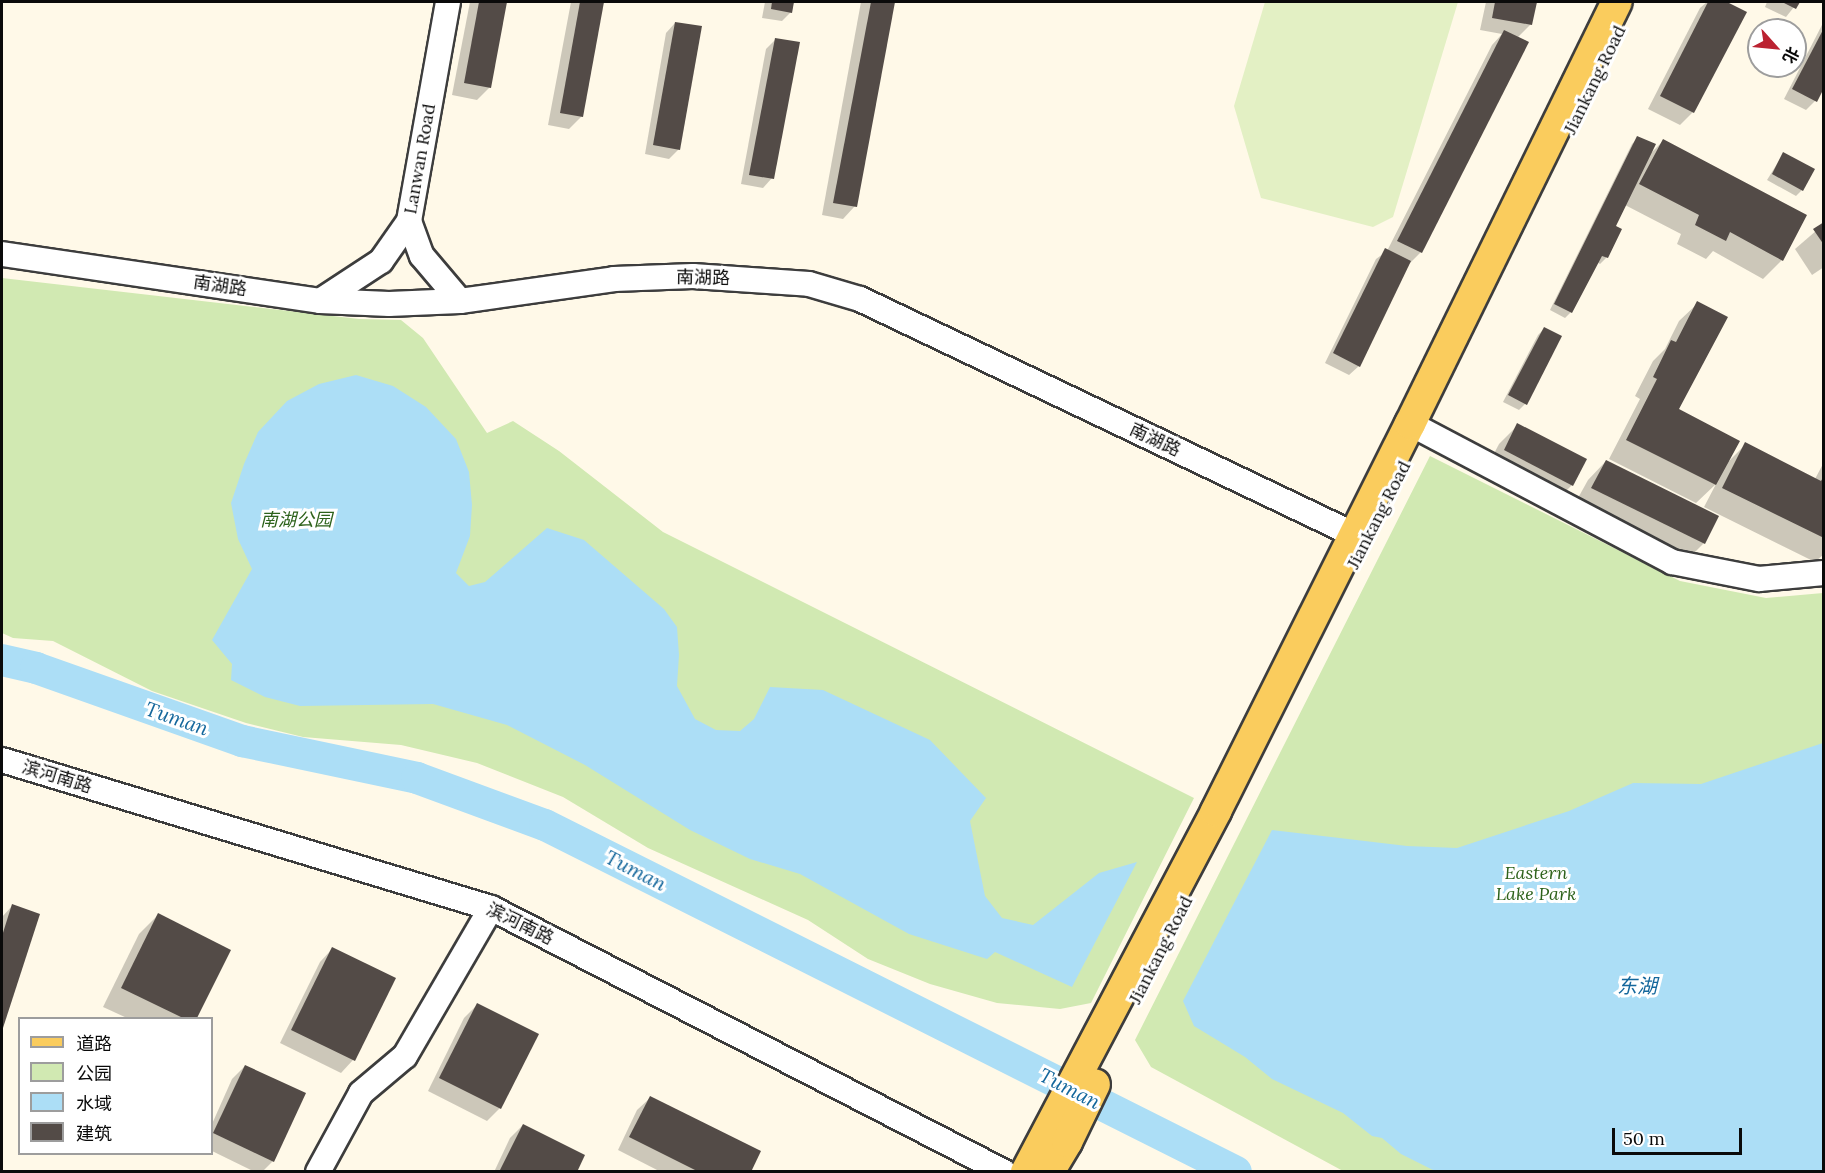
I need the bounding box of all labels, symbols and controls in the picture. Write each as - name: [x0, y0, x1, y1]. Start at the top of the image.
- north arrow: [1747, 18, 1807, 78]
- street label: Jiankang Road: [1559, 22, 1631, 138]
- text: 北: [1779, 44, 1804, 67]
- street label: Lanwan Road: [400, 102, 440, 216]
- street label: 南湖路: [676, 267, 730, 289]
- street label: 南湖路: [192, 272, 248, 300]
- street label: 南湖路: [1126, 419, 1184, 461]
- street label: Jiankang Road: [1343, 457, 1415, 573]
- park label: 南湖公园: [260, 509, 332, 531]
- water label: Tuman: [142, 696, 212, 740]
- street label: 滨河南路: [19, 756, 95, 798]
- water label: Tuman: [601, 844, 671, 896]
- park label: Eastern Lake Park: [1496, 863, 1576, 906]
- street label: Jiankang Road: [1125, 892, 1197, 1008]
- street label: 滨河南路: [483, 899, 557, 949]
- water label: 东湖: [1617, 973, 1657, 997]
- legend: [18, 1017, 213, 1155]
- text: 道路: [76, 1032, 112, 1055]
- text: 公园: [76, 1062, 112, 1085]
- water label: Tuman: [1035, 1062, 1105, 1114]
- text: 水域: [76, 1092, 112, 1115]
- scale bar: [1615, 1116, 1746, 1154]
- text: 建筑: [76, 1122, 112, 1145]
- text: 50 m: [1623, 1127, 1665, 1150]

